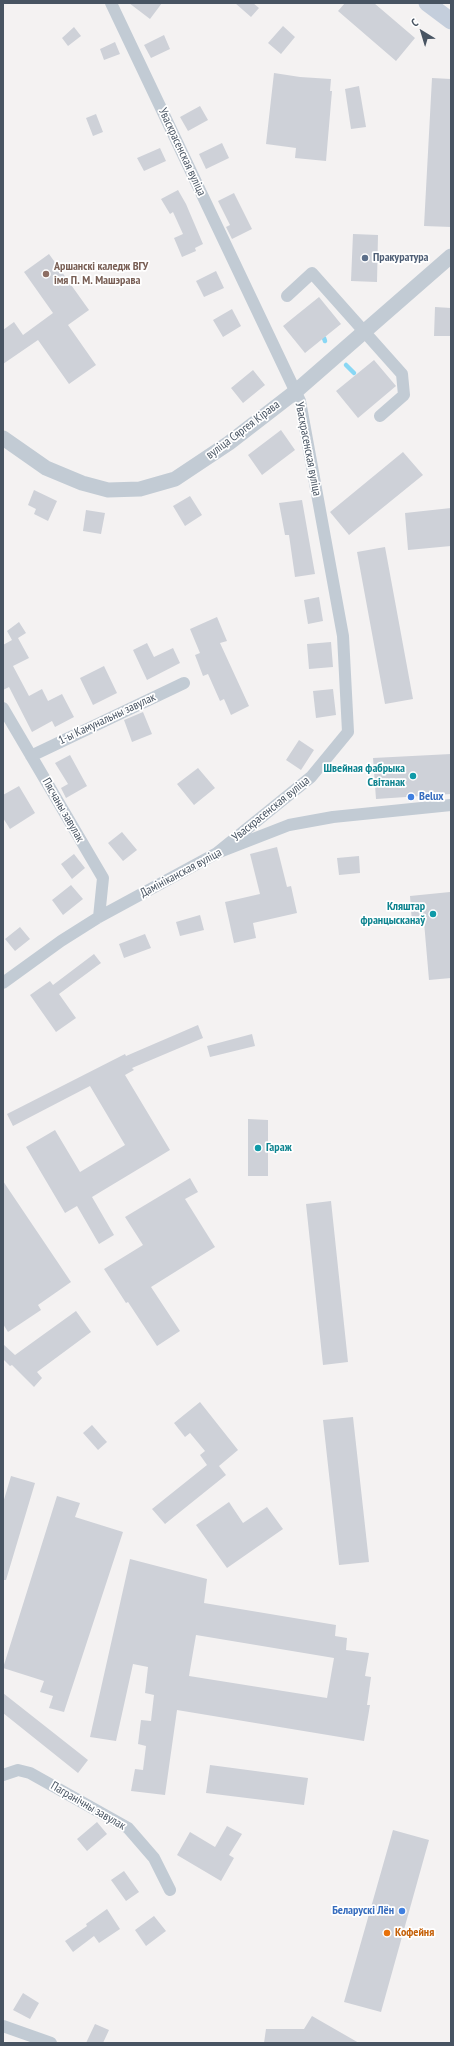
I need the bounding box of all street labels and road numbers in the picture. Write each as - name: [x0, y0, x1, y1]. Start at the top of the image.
- street label: Уваскрасенская вуліца: [155, 106, 209, 198]
- street label: вуліца Сяргея Кірава: [203, 398, 283, 462]
- street label: Уваскрасенская вуліца: [292, 401, 324, 497]
- street label: 1-ы Камунальны завулак: [56, 690, 158, 748]
- street label: Уваскрасенская вуліца: [229, 773, 313, 845]
- street label: Пясчаны завулак: [39, 775, 87, 845]
- street label: Дамініканская вуліца: [138, 845, 224, 901]
- street label: Пагранічны завулак: [48, 1779, 128, 1833]

